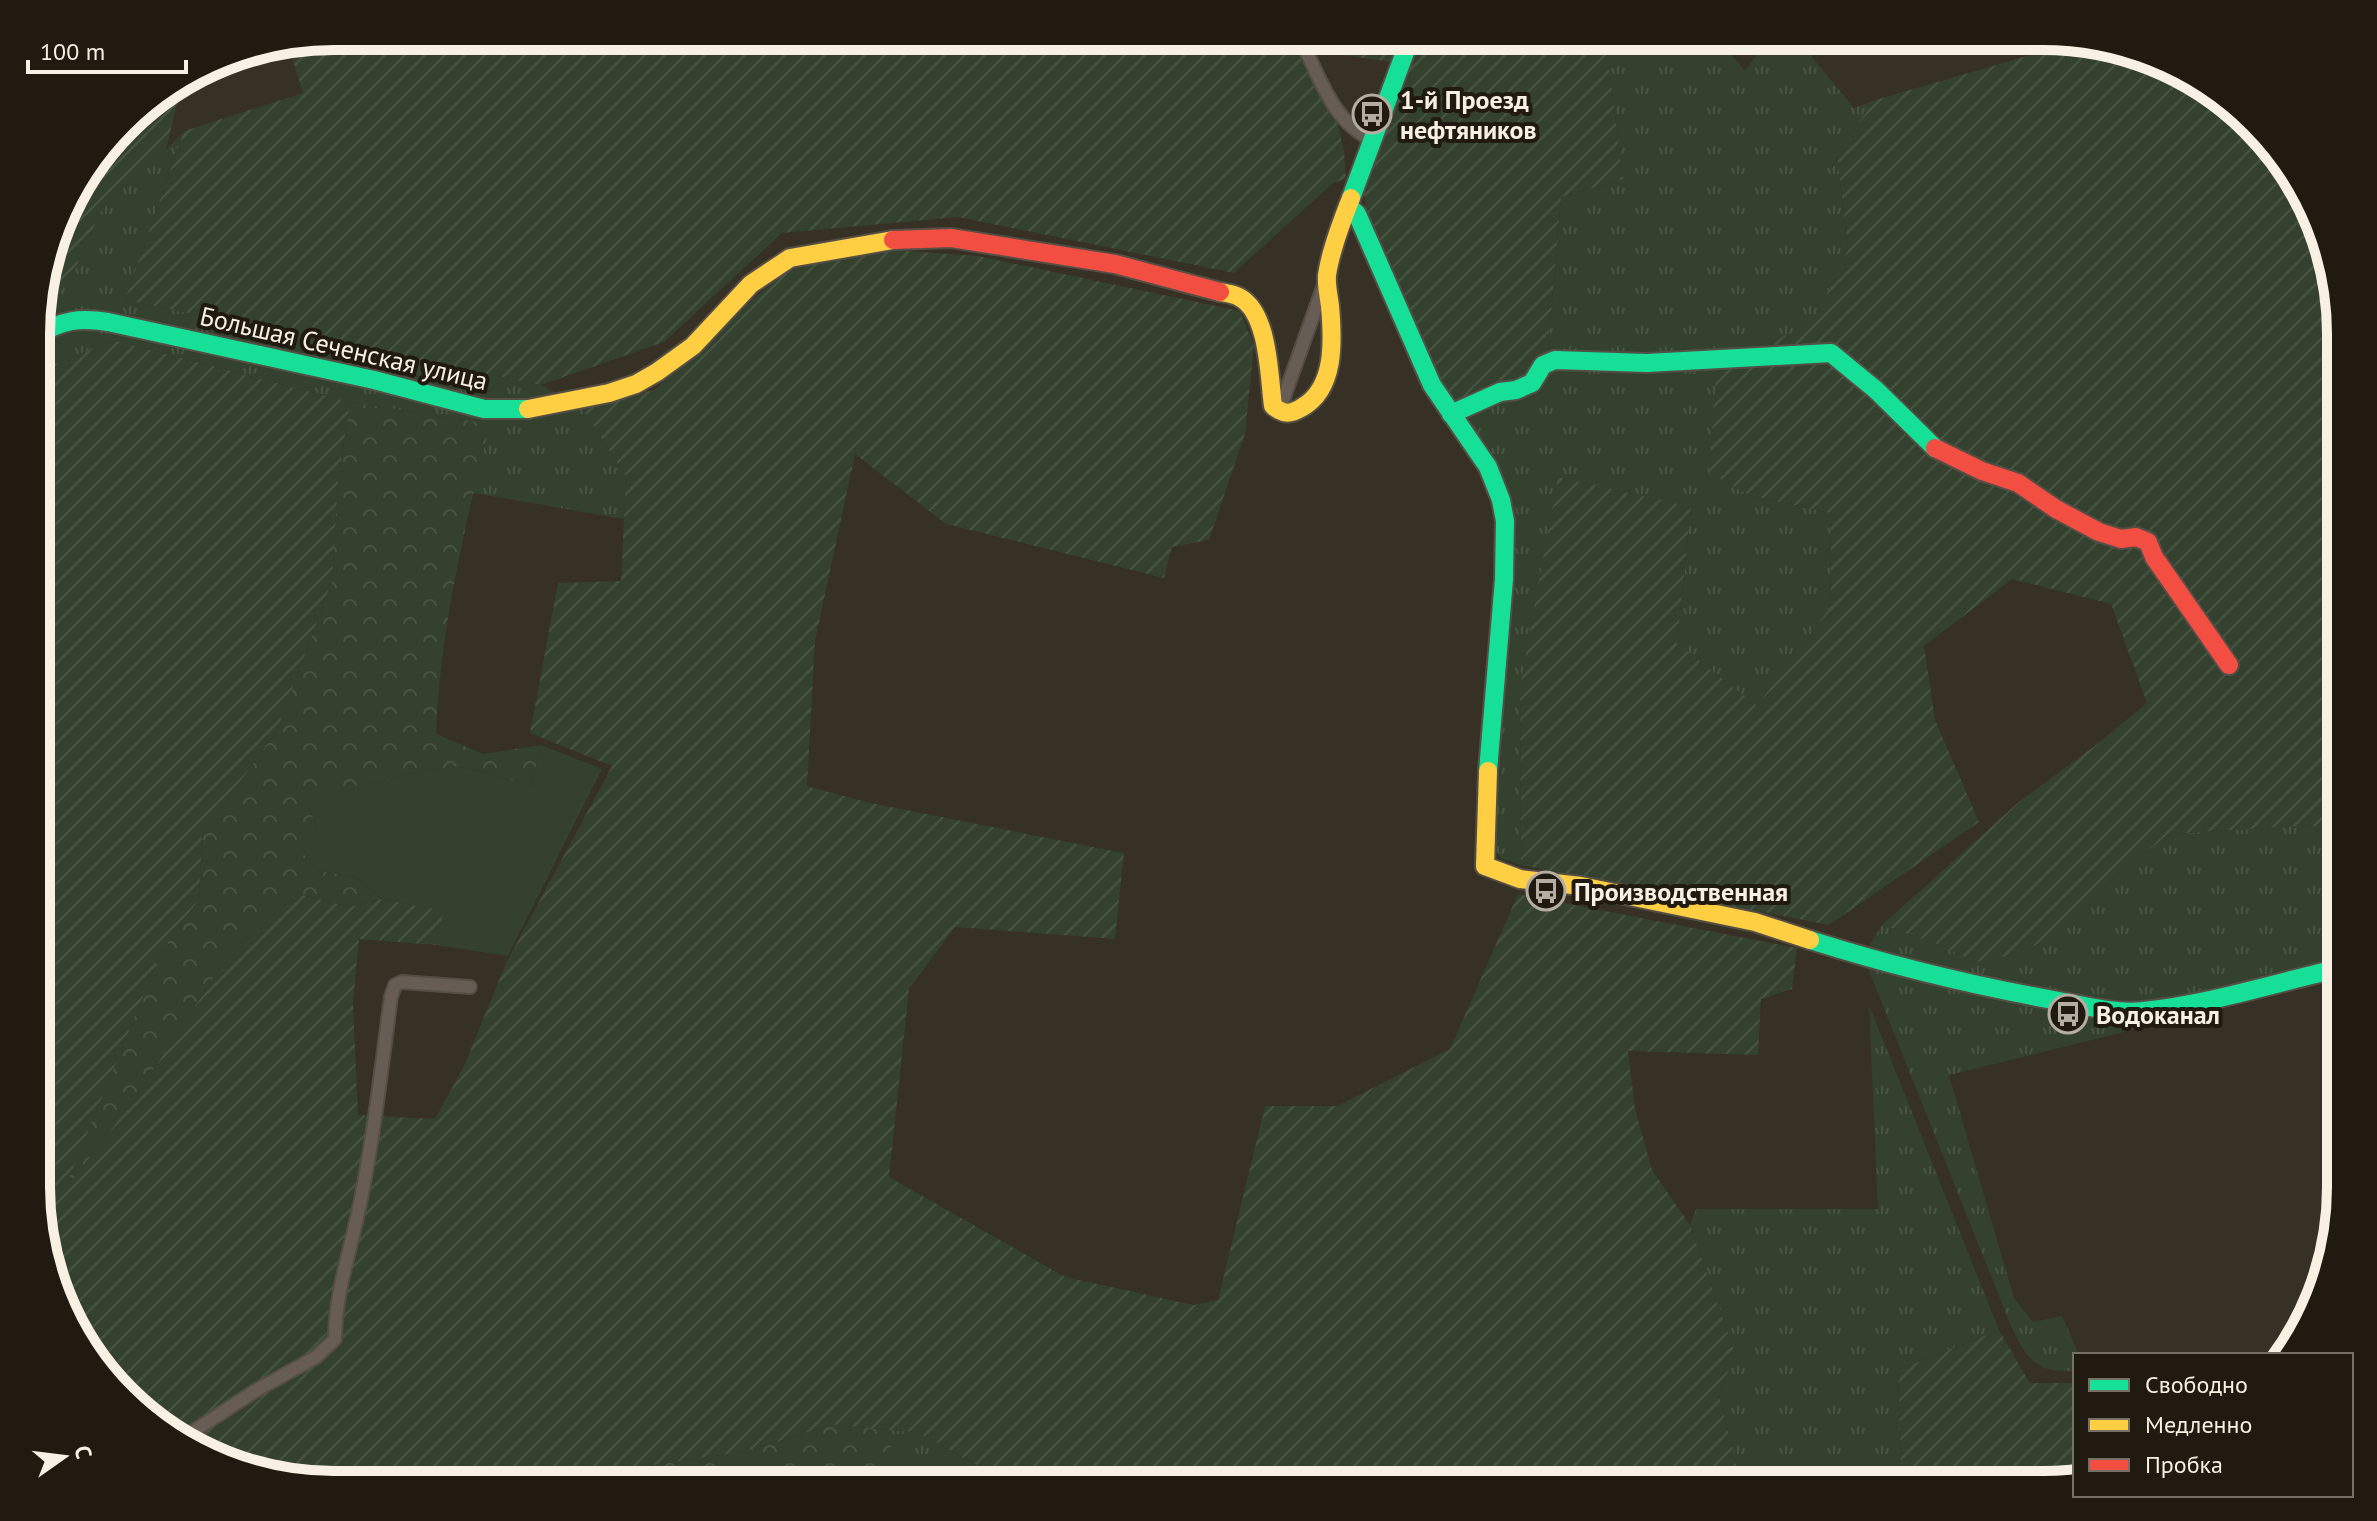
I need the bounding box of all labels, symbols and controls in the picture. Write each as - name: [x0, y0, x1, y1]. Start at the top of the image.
- scale bar: [28, 24, 186, 74]
- text: 100 m: [40, 36, 105, 67]
- place label: 1-й Проезд нефтяников: [1400, 83, 1537, 146]
- bus stop icon: 1-й Проезд нефтяников: [1351, 93, 1393, 135]
- street label: Большая Сеченская улица: [197, 299, 491, 397]
- bus stop icon: Производственная: [1525, 870, 1567, 912]
- place label: Производственная: [1574, 875, 1788, 908]
- bus stop icon: Водоканал: [2047, 993, 2089, 1035]
- place label: Водоканал: [2096, 998, 2220, 1031]
- legend: [2073, 1353, 2353, 1497]
- text: Свободно: [2145, 1369, 2248, 1400]
- text: Медленно: [2145, 1409, 2252, 1440]
- north arrow: [24, 1417, 104, 1497]
- text: С: [68, 1443, 98, 1462]
- text: Пробка: [2145, 1449, 2223, 1480]

